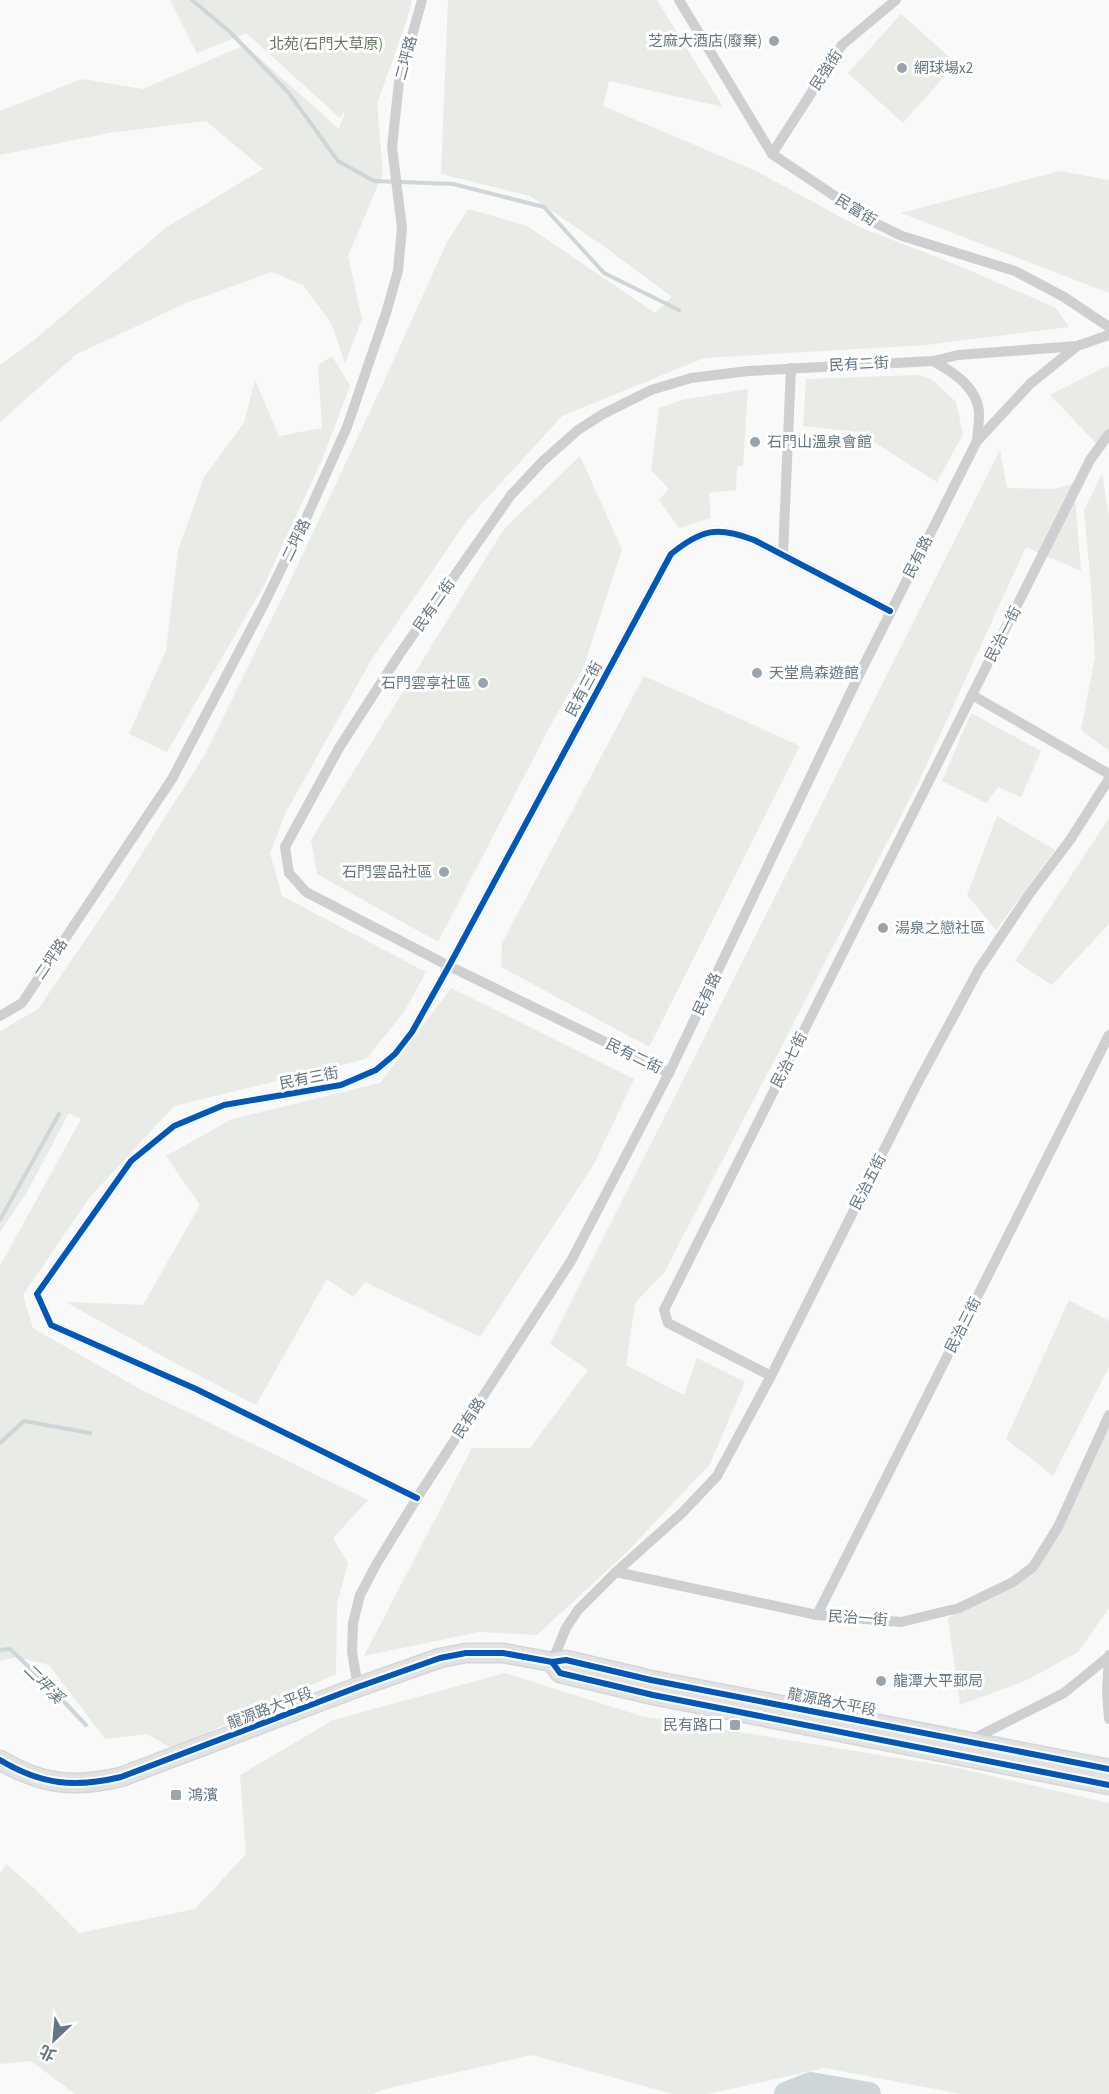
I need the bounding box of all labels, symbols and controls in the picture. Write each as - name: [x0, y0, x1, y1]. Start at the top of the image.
- place label: 芝麻大酒店(廢棄): [648, 31, 762, 52]
- park label: 北苑(石門大草原): [269, 34, 383, 55]
- street label: 二坪路: [391, 34, 422, 83]
- marker: 芝麻大酒店(廢棄): [767, 34, 781, 48]
- street label: 民強街: [805, 46, 847, 95]
- place label: 網球場x2: [914, 58, 973, 79]
- marker: 網球場x2: [895, 61, 909, 75]
- street label: 民富街: [831, 190, 880, 231]
- street label: 民有二街: [829, 352, 890, 377]
- place label: 石門山溫泉會館: [767, 432, 872, 453]
- marker: 石門山溫泉會館: [748, 435, 762, 449]
- street label: 二坪路: [277, 515, 316, 565]
- street label: 民有路: [899, 532, 938, 582]
- street label: 民有二街: [409, 575, 460, 636]
- street label: 民治一街: [980, 603, 1026, 666]
- street label: 民有三街: [561, 658, 608, 721]
- place label: 天堂鳥森遊館: [769, 663, 859, 684]
- marker: 天堂鳥森遊館: [750, 666, 764, 680]
- place label: 石門雲享社區: [381, 673, 471, 694]
- marker: 石門雲享社區: [476, 676, 490, 690]
- place label: 石門雲品社區: [342, 862, 432, 883]
- marker: 石門雲品社區: [437, 865, 451, 879]
- place label: 湯泉之戀社區: [895, 918, 985, 939]
- marker: 湯泉之戀社區: [876, 921, 890, 935]
- street label: 二坪路: [30, 935, 73, 984]
- street label: 民有路: [688, 969, 726, 1019]
- street label: 民治七街: [766, 1029, 812, 1092]
- street label: 民有二街: [602, 1034, 665, 1079]
- street label: 民有三街: [278, 1062, 341, 1095]
- street label: 民治五街: [845, 1151, 891, 1214]
- street label: 民治三街: [940, 1294, 986, 1357]
- street label: 民有路: [448, 1394, 490, 1443]
- street label: 民治一街: [827, 1606, 889, 1631]
- water label: 二坪溪: [19, 1659, 69, 1710]
- place label: 龍潭大平郵局: [893, 1671, 983, 1692]
- marker: 龍潭大平郵局: [874, 1674, 888, 1688]
- street label: 龍源路大平段: [224, 1683, 316, 1734]
- street label: 龍源路大平段: [786, 1684, 878, 1721]
- place label: 民有路口: [663, 1715, 723, 1736]
- marker: 民有路口: [728, 1718, 742, 1732]
- place label: 鴻濱: [188, 1785, 218, 1806]
- marker: 鴻濱: [169, 1788, 183, 1802]
- north arrow: [24, 2010, 84, 2070]
- text: 北: [36, 2039, 60, 2066]

